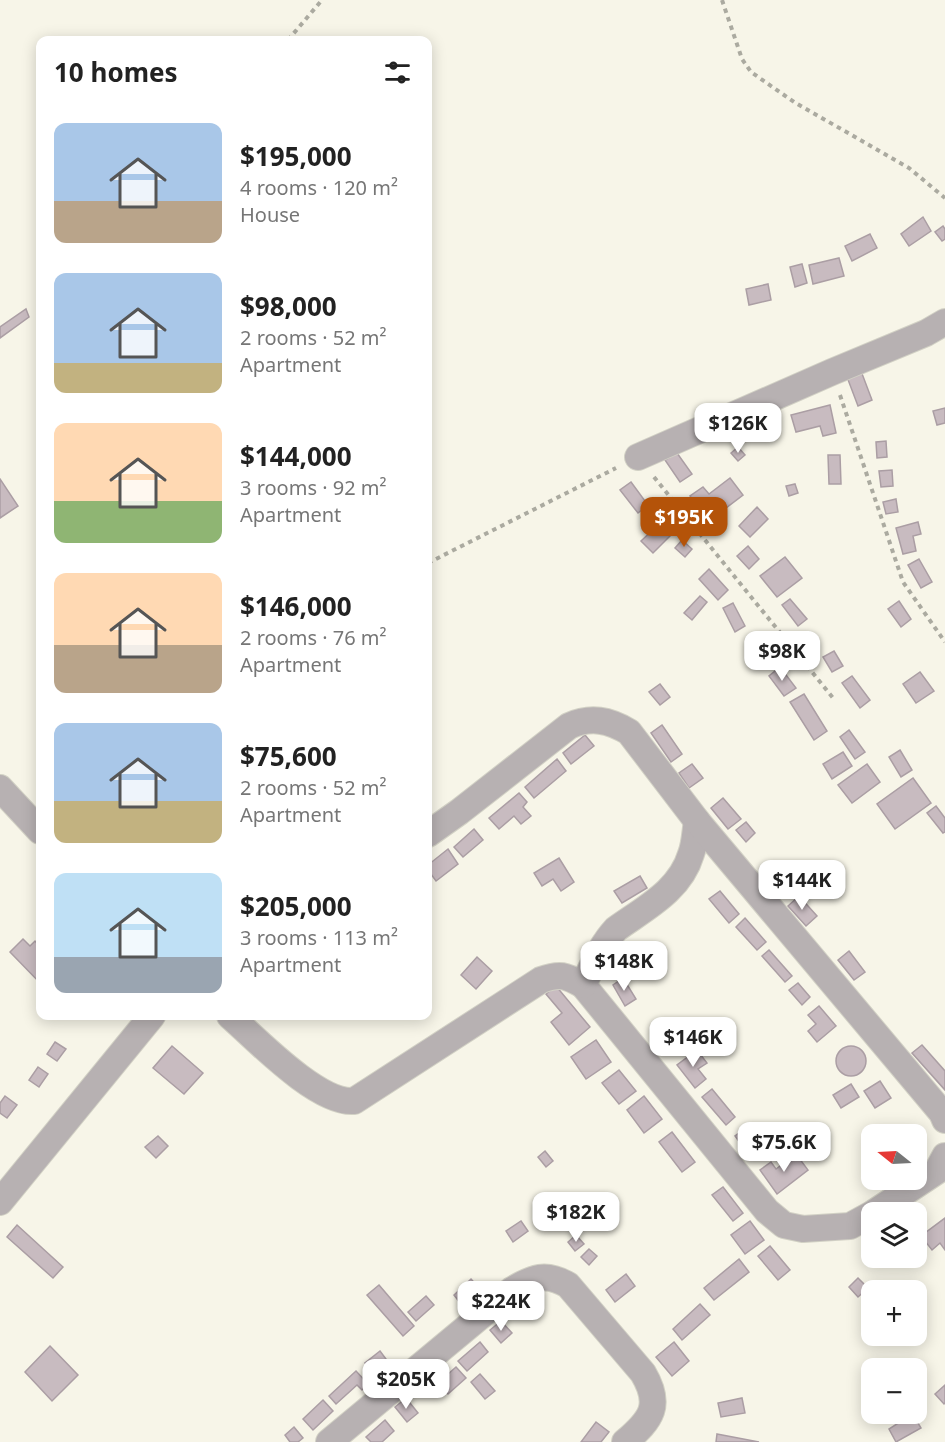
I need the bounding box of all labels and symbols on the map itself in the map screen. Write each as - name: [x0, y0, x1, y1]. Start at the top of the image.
- pin: $126K: [696, 403, 780, 454]
- pin: $195K: [642, 497, 726, 548]
- pin: $98K: [746, 631, 818, 682]
- pin: $144K: [760, 860, 844, 911]
- pin: $148K: [582, 941, 666, 992]
- pin: $146K: [651, 1017, 735, 1068]
- pin: $75.6K: [735, 1122, 833, 1173]
- north arrow: [861, 1124, 927, 1190]
- pin: $182K: [534, 1192, 618, 1243]
- pin: $224K: [459, 1281, 543, 1332]
- pin: $205K: [364, 1359, 448, 1410]

